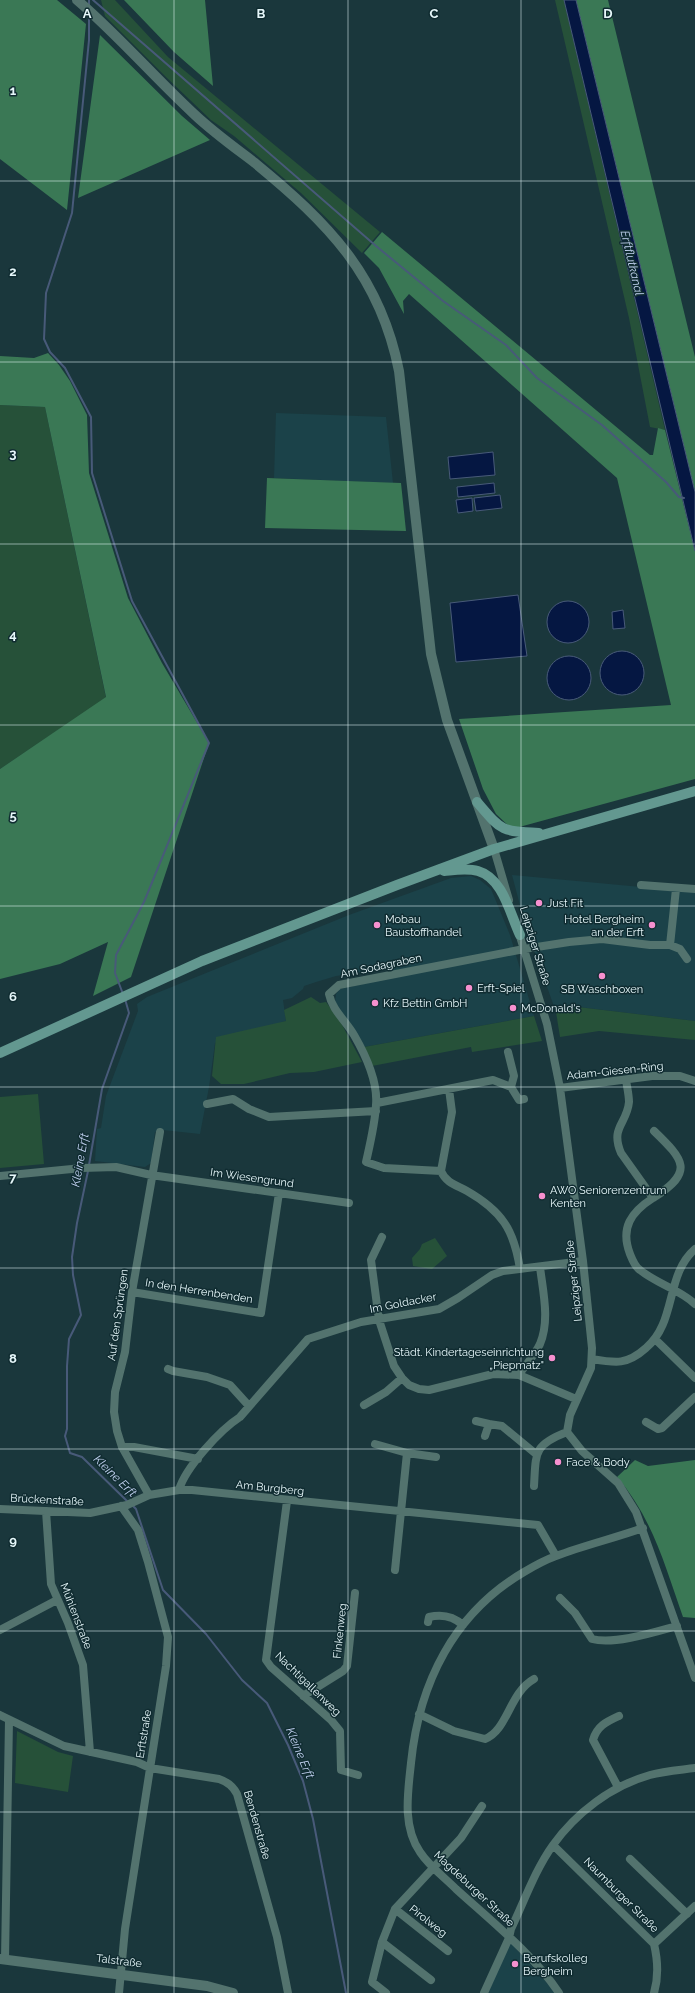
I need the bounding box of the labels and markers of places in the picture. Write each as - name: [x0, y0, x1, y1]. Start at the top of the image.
- place label: Just Fit: [547, 897, 583, 910]
- marker: Just Fit: [534, 898, 544, 908]
- place label: Mobau Baustoffhandel: [385, 913, 462, 939]
- place label: Hotel Bergheim an der Erft: [564, 913, 644, 939]
- marker: Mobau Baustoffhandel: [372, 920, 382, 930]
- marker: Hotel Bergheim an der Erft: [647, 920, 657, 930]
- marker: SB Waschboxen: [597, 971, 607, 981]
- place label: Erft-Spiel: [477, 982, 525, 995]
- marker: Erft-Spiel: [464, 983, 474, 993]
- place label: SB Waschboxen: [561, 983, 643, 996]
- place label: Kfz Bettin GmbH: [383, 997, 467, 1010]
- marker: Kfz Bettin GmbH: [370, 998, 380, 1008]
- place label: McDonald's: [521, 1002, 581, 1015]
- marker: McDonald's: [508, 1003, 518, 1013]
- place label: AWO Seniorenzentrum Kenten: [550, 1184, 666, 1210]
- marker: AWO Seniorenzentrum Kenten: [537, 1191, 547, 1201]
- place label: Städt. Kindertageseinrichtung „Piepmatz": [394, 1346, 544, 1372]
- marker: Städt. Kindertageseinrichtung „Piepmatz": [547, 1353, 557, 1363]
- place label: Face & Body: [566, 1456, 630, 1469]
- marker: Face & Body: [553, 1457, 563, 1467]
- place label: Berufskolleg Bergheim: [523, 1952, 587, 1978]
- marker: Berufskolleg Bergheim: [510, 1959, 520, 1969]

